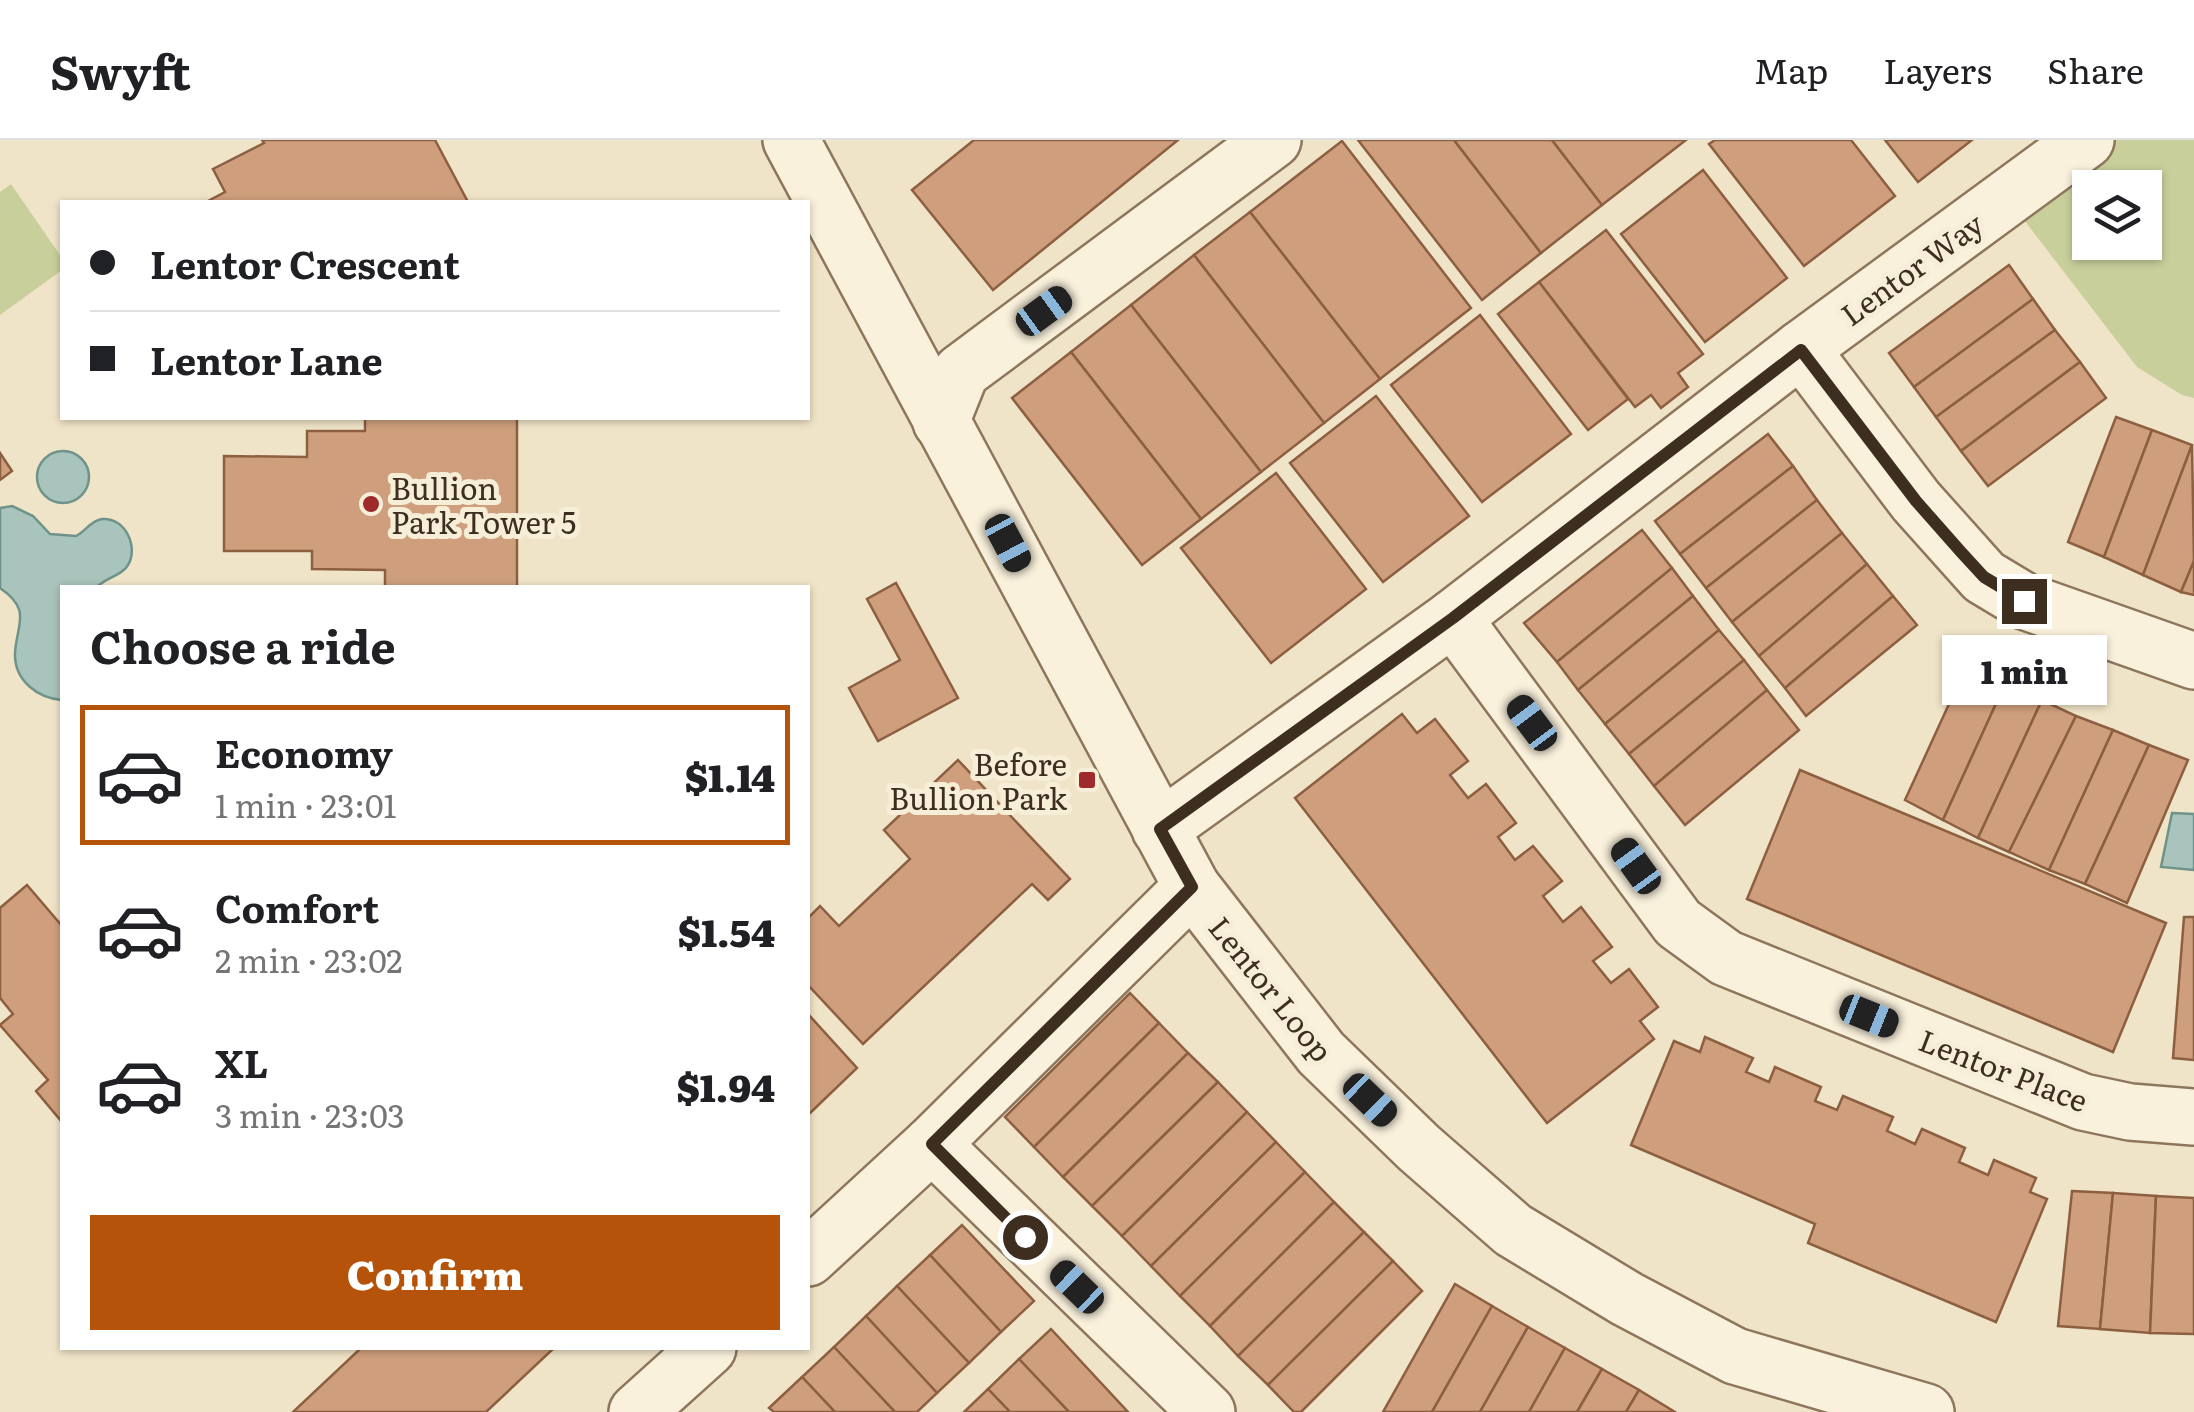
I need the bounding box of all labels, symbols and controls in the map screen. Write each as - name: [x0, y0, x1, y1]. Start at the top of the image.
- text: Swyft: [50, 34, 191, 105]
- text: Map: [1754, 43, 1828, 95]
- text: Layers: [1883, 43, 1992, 95]
- text: Share: [2047, 43, 2144, 95]
- map controls: [2072, 170, 2162, 260]
- button: layers: [2072, 170, 2162, 260]
- street label: Lentor Way: [1831, 201, 1992, 335]
- text: Lentor Crescent: [150, 234, 460, 291]
- car: [1011, 281, 1077, 341]
- text: Lentor Lane: [150, 330, 383, 387]
- place label: Bullion Park Tower 5: [391, 465, 576, 543]
- marker: Bullion Park Tower 5: [360, 493, 382, 515]
- car: [981, 509, 1035, 577]
- route end: [2002, 579, 2047, 624]
- text: Choose a ride: [90, 611, 396, 678]
- callout: 1 min: [1942, 636, 2106, 706]
- text: 1 min: [1981, 646, 2068, 694]
- car: [1502, 690, 1562, 756]
- text: Economy: [215, 723, 393, 780]
- icon: car: [95, 730, 185, 820]
- place label: Before Bullion Park: [889, 741, 1068, 819]
- text: $1.14: [685, 747, 775, 804]
- marker: Before Bullion Park: [1076, 769, 1098, 791]
- text: 1 min · 23:01: [215, 780, 397, 828]
- car: [1606, 833, 1666, 899]
- text: Comfort: [215, 878, 379, 935]
- icon: car: [95, 885, 185, 975]
- text: $1.54: [678, 902, 775, 959]
- street label: Lentor Loop: [1200, 906, 1344, 1070]
- text: 2 min · 23:02: [215, 935, 403, 983]
- car: [1836, 991, 1902, 1041]
- street label: Lentor Place: [1913, 1017, 2095, 1121]
- text: XL: [215, 1033, 268, 1090]
- icon: car: [95, 1040, 185, 1130]
- text: $1.94: [677, 1057, 775, 1114]
- car: [1338, 1068, 1402, 1132]
- text: 3 min · 23:03: [215, 1090, 405, 1138]
- button: Confirm: [90, 1215, 780, 1330]
- route start: [1003, 1215, 1048, 1260]
- car: [1045, 1255, 1109, 1319]

